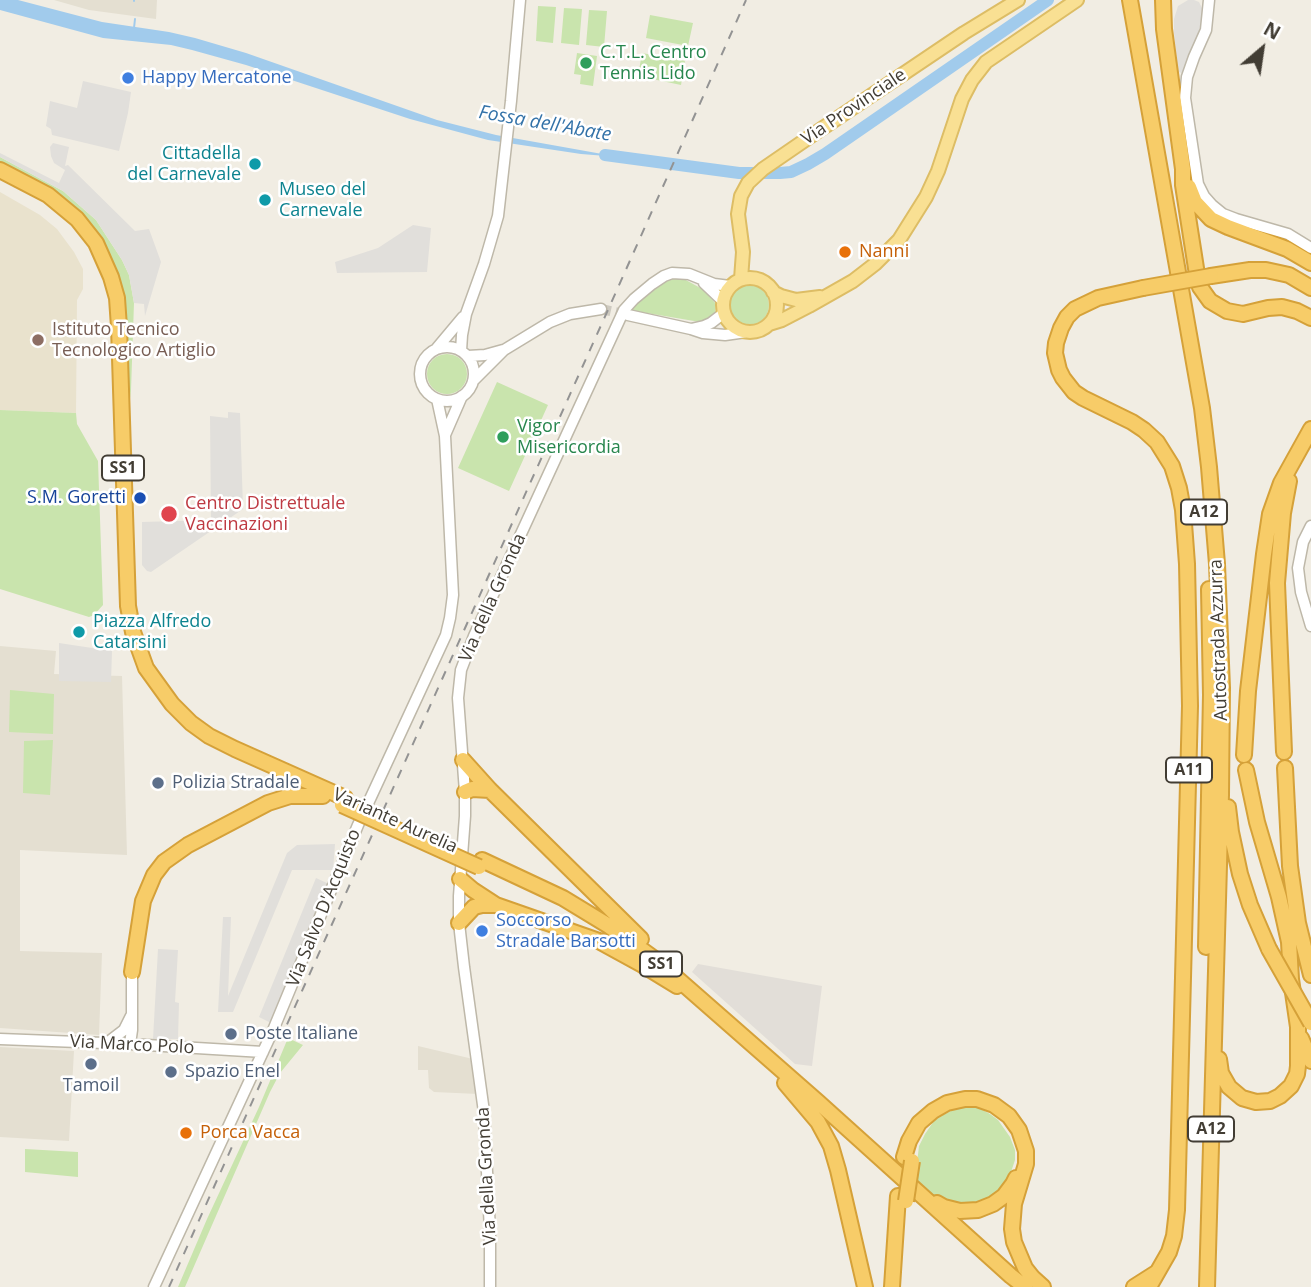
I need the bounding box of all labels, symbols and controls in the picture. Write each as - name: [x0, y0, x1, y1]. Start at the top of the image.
- north arrow: [1227, 14, 1297, 84]
- text: N: [1259, 16, 1285, 46]
- place label: C.T.L. Centro Tennis Lido: [600, 42, 707, 84]
- marker: C.T.L. Centro Tennis Lido: [578, 55, 594, 71]
- street label: Via Provinciale: [798, 64, 910, 150]
- place label: Happy Mercatone: [142, 67, 292, 89]
- marker: Happy Mercatone: [120, 70, 136, 86]
- water label: Fossa dell'Abate: [477, 101, 613, 147]
- place label: Cittadella del Carnevale: [127, 143, 241, 186]
- marker: Cittadella del Carnevale: [247, 156, 263, 172]
- place label: Museo del Carnevale: [279, 179, 366, 222]
- marker: Museo del Carnevale: [257, 192, 273, 208]
- place label: Nanni: [859, 241, 909, 263]
- marker: Nanni: [837, 244, 853, 260]
- place label: Istituto Tecnico Tecnologico Artiglio: [52, 319, 216, 362]
- marker: Istituto Tecnico Tecnologico Artiglio: [30, 332, 46, 348]
- place label: Vigor Misericordia: [517, 416, 621, 458]
- marker: Vigor Misericordia: [495, 429, 511, 445]
- road number: SS1: [102, 456, 144, 481]
- place label: S.M. Goretti: [27, 487, 126, 509]
- marker: S.M. Goretti: [132, 490, 148, 506]
- place label: Centro Distrettuale Vaccinazioni: [185, 493, 345, 536]
- road number: A12: [1181, 499, 1227, 524]
- marker: Centro Distrettuale Vaccinazioni: [159, 504, 179, 524]
- street label: Via della Gronda: [455, 530, 531, 666]
- street label: Autostrada Azzurra: [1205, 559, 1233, 721]
- place label: Piazza Alfredo Catarsini: [93, 611, 211, 654]
- marker: Piazza Alfredo Catarsini: [71, 624, 87, 640]
- road number: A11: [1166, 758, 1212, 782]
- place label: Polizia Stradale: [172, 772, 300, 794]
- marker: Polizia Stradale: [150, 775, 166, 791]
- street label: Variante Aurelia: [329, 784, 461, 858]
- street label: Via Salvo D'Acquisto: [282, 826, 366, 990]
- place label: Soccorso Stradale Barsotti: [496, 910, 636, 953]
- marker: Soccorso Stradale Barsotti: [474, 923, 490, 939]
- road number: SS1: [640, 952, 682, 976]
- place label: Poste Italiane: [245, 1023, 358, 1045]
- marker: Poste Italiane: [223, 1026, 239, 1042]
- street label: Via Marco Polo: [69, 1031, 195, 1059]
- marker: Tamoil: [83, 1056, 99, 1072]
- place label: Spazio Enel: [185, 1061, 280, 1083]
- marker: Spazio Enel: [163, 1064, 179, 1080]
- place label: Tamoil: [63, 1075, 119, 1097]
- street label: Via della Gronda: [473, 1106, 501, 1246]
- road number: A12: [1188, 1116, 1234, 1142]
- place label: Porca Vacca: [200, 1122, 300, 1144]
- marker: Porca Vacca: [178, 1125, 194, 1141]

